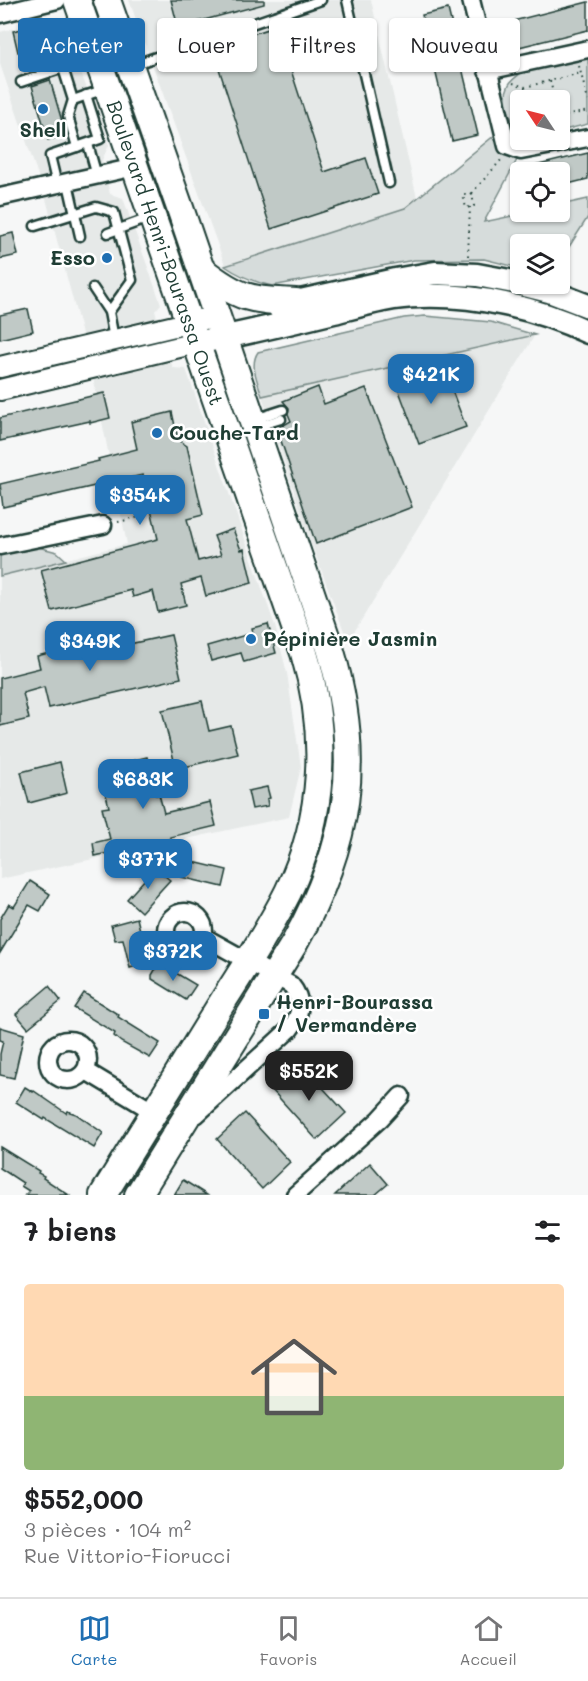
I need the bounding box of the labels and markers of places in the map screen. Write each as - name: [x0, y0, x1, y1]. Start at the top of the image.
- marker: Shell: [36, 102, 50, 116]
- place label: Shell: [20, 116, 66, 142]
- place label: Esso: [50, 244, 95, 270]
- marker: Esso: [100, 251, 114, 265]
- pin: $421K: [389, 354, 473, 405]
- place label: Couche-Tard: [169, 419, 299, 445]
- marker: Couche-Tard: [150, 426, 164, 440]
- pin: $354K: [98, 475, 182, 526]
- pin: $349K: [48, 621, 132, 672]
- place label: Pépinière Jasmin: [263, 625, 437, 651]
- marker: Pépinière Jasmin: [244, 632, 258, 646]
- pin: $683K: [101, 759, 185, 810]
- pin: $377K: [106, 839, 190, 890]
- pin: $372K: [131, 931, 215, 982]
- place label: Henri-Bourassa / Vermandère: [276, 988, 433, 1037]
- marker: Henri-Bourassa / Vermandère: [257, 1007, 271, 1021]
- pin: $552K: [267, 1051, 351, 1102]

